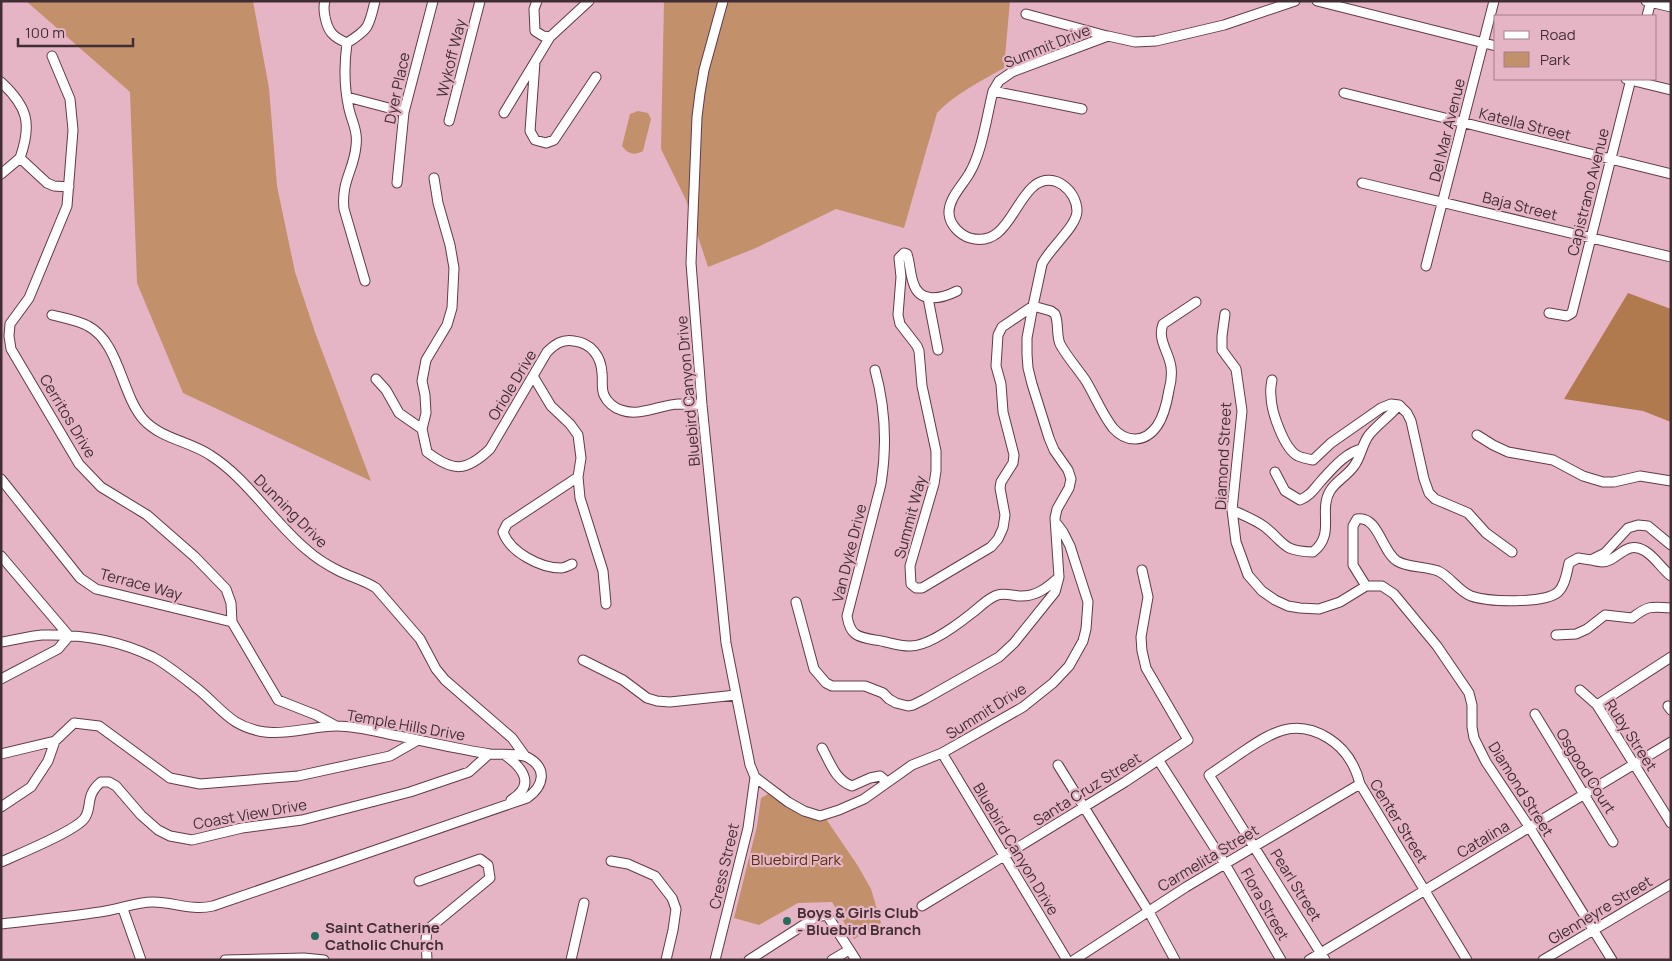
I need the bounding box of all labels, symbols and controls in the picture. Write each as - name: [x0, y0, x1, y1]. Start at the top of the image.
- scale bar: [18, 15, 132, 47]
- legend: [1494, 15, 1657, 80]
- street label: Wykoff Way: [431, 16, 471, 99]
- street label: Summit Drive: [1001, 19, 1093, 73]
- text: 100 m: [25, 22, 65, 43]
- text: Road: [1540, 24, 1576, 45]
- text: Park: [1540, 49, 1570, 70]
- street label: Dyer Place: [379, 50, 415, 126]
- street label: Del Mar Avenue: [1424, 76, 1470, 184]
- street label: Katella Street: [1477, 102, 1573, 146]
- street label: Capistrano Avenue: [1562, 126, 1614, 258]
- street label: Baja Street: [1480, 187, 1560, 225]
- street label: Bluebird Canyon Drive: [671, 315, 705, 467]
- street label: Oriole Drive: [483, 346, 541, 424]
- street label: Cerritos Drive: [35, 370, 101, 462]
- street label: Diamond Street: [1210, 401, 1236, 511]
- street label: Dunning Drive: [250, 470, 333, 553]
- street label: Summit Way: [889, 473, 931, 561]
- street label: Van Dyke Drive: [827, 501, 871, 604]
- street label: Terrace Way: [98, 563, 185, 605]
- street label: Summit Drive: [942, 678, 1030, 744]
- street label: Ruby Street: [1600, 695, 1662, 775]
- street label: Temple Hills Drive: [345, 704, 467, 746]
- street label: Osgood Court: [1551, 724, 1621, 818]
- street label: Diamond Street: [1483, 738, 1559, 840]
- street label: Santa Cruz Street: [1029, 747, 1145, 831]
- street label: Center Street: [1365, 775, 1433, 867]
- street label: Bluebird Canyon Drive: [968, 779, 1064, 919]
- street label: Coast View Drive: [191, 794, 309, 834]
- street label: Catalina: [1453, 815, 1513, 863]
- street label: Carmelita Street: [1154, 820, 1262, 896]
- street label: Cress Street: [704, 821, 744, 911]
- street label: Pearl Street: [1265, 845, 1327, 925]
- park label: Bluebird Park: [751, 849, 841, 870]
- street label: Flora Street: [1236, 864, 1294, 944]
- street label: Glenneyre Street: [1544, 871, 1656, 949]
- place label: Boys & Girls Club - Bluebird Branch: [797, 902, 921, 940]
- marker: Boys & Girls Club - Bluebird Branch: [781, 915, 793, 927]
- place label: Saint Catherine Catholic Church: [325, 917, 444, 955]
- marker: Saint Catherine Catholic Church: [309, 930, 321, 942]

